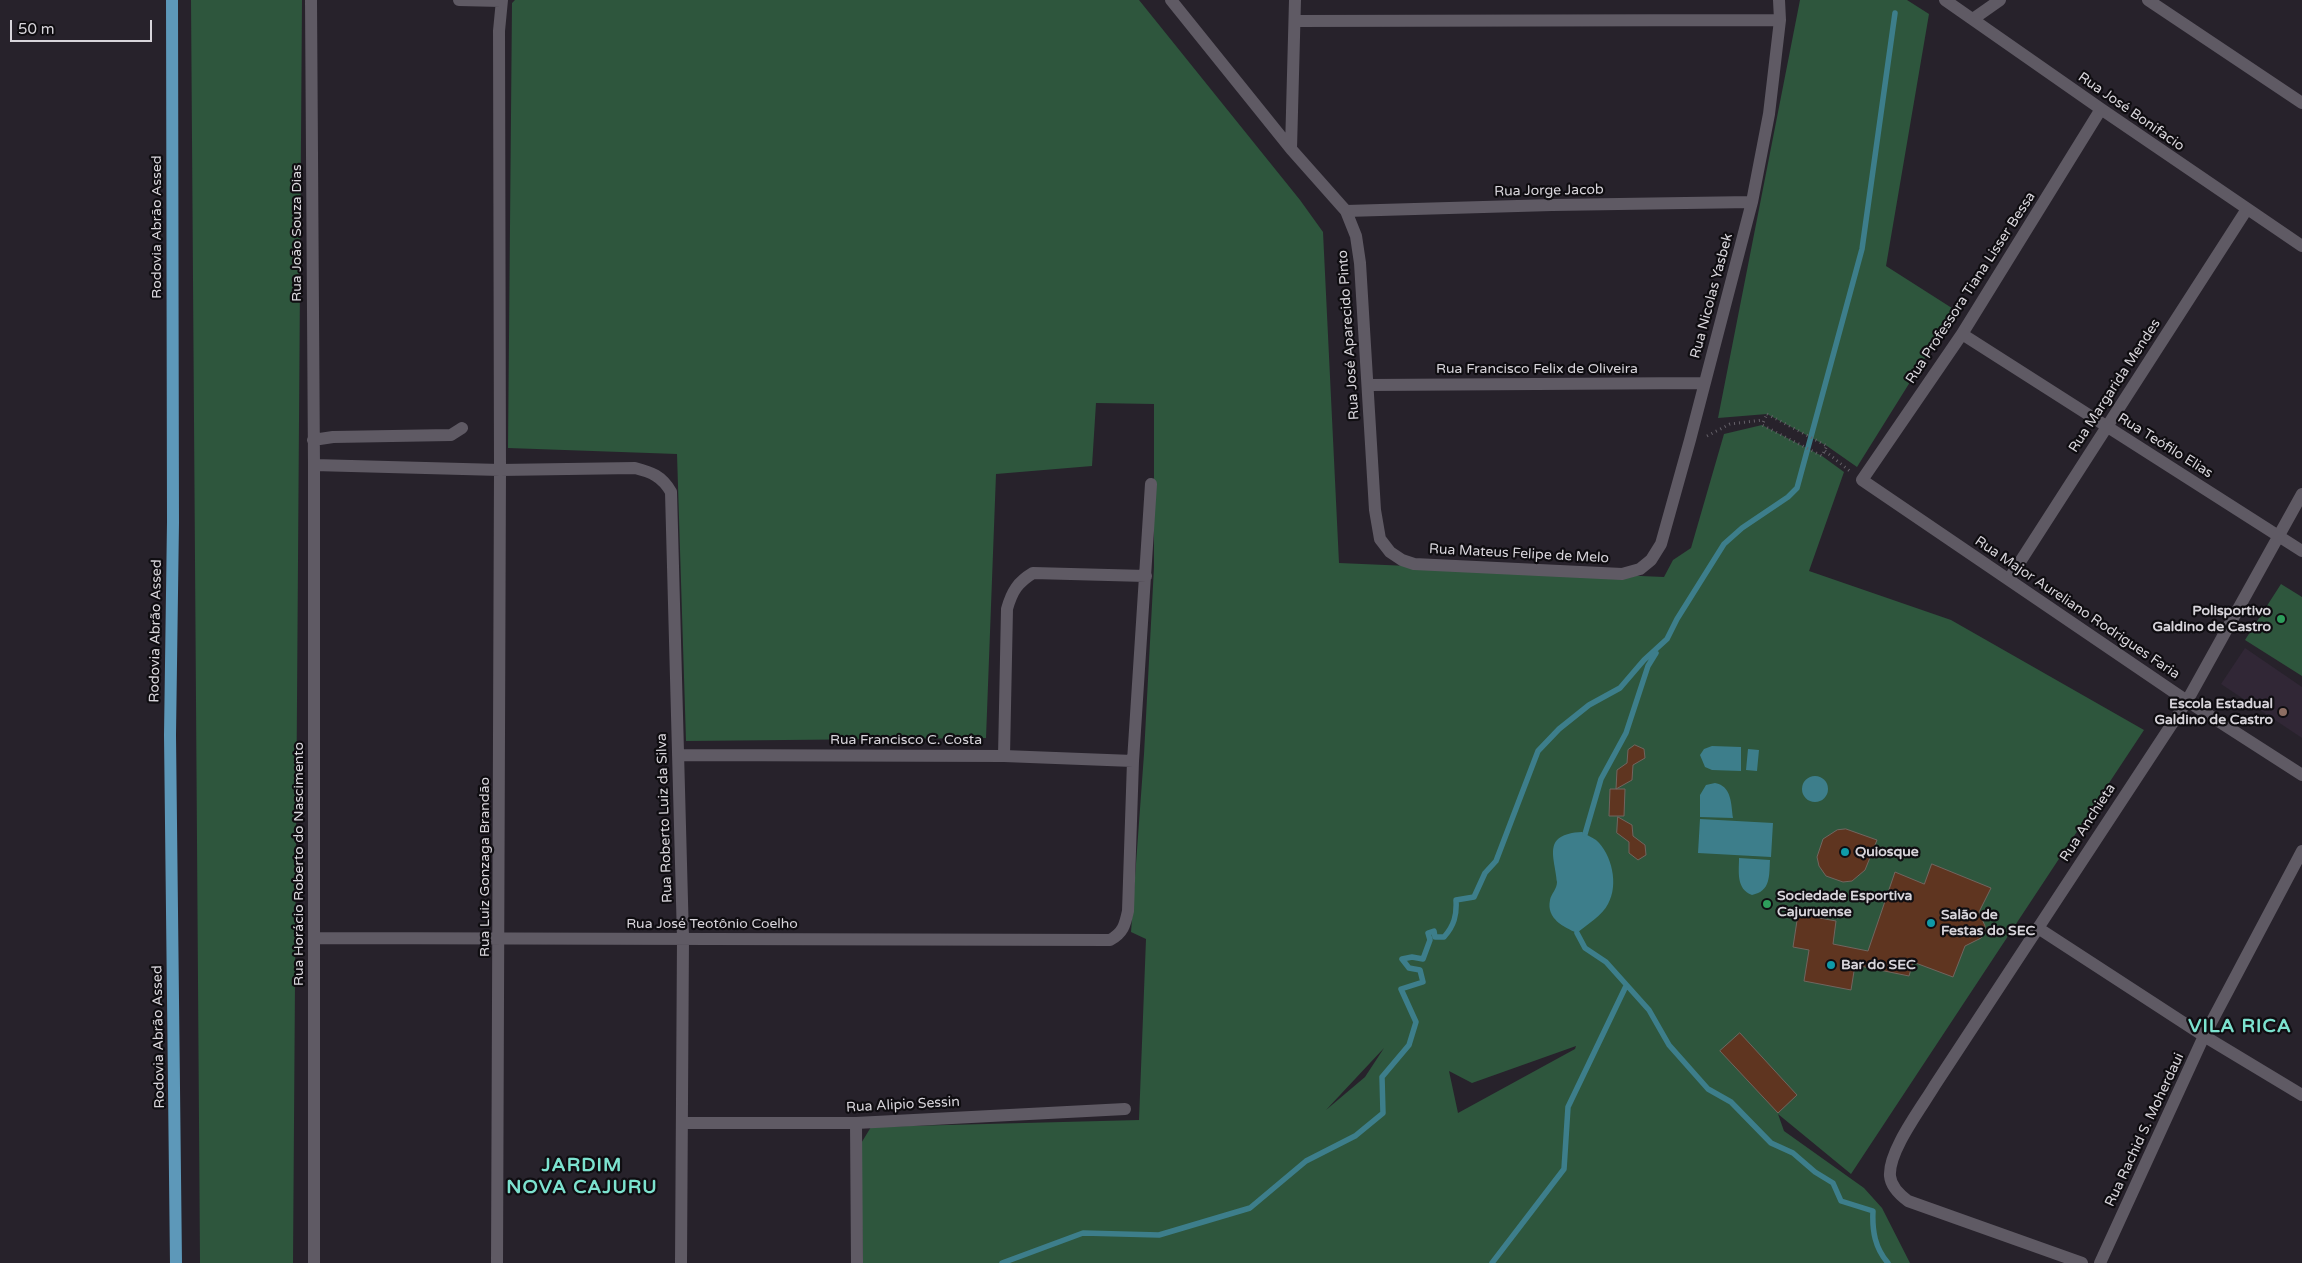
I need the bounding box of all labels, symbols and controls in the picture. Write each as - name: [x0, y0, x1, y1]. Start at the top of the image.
- scale bar: [12, 10, 155, 42]
- text: 50 m: [18, 20, 55, 38]
- street label: Rua José Bonifacio: [2075, 69, 2187, 155]
- street label: Rodovia Abrão Assed: [149, 155, 165, 299]
- street label: Rua João Souza Dias: [289, 164, 305, 302]
- street label: Rua Jorge Jacob: [1494, 182, 1604, 200]
- street label: Rua Professora Tiana Lisser Bessa: [1903, 189, 2039, 387]
- street label: Rua Nicolas Yasbek: [1687, 232, 1737, 360]
- street label: Rua José Aparecido Pinto: [1335, 249, 1363, 421]
- street label: Rua Margarida Mendes: [2066, 316, 2164, 456]
- street label: Rua Francisco Felix de Oliveira: [1436, 361, 1638, 377]
- street label: Rua Teófilo Elias: [2114, 410, 2216, 482]
- street label: Rua Major Aureliano Rodrigues Faria: [1971, 533, 2183, 683]
- street label: Rua Mateus Felipe de Melo: [1429, 541, 1609, 567]
- street label: Rodovia Abrão Assed: [146, 559, 166, 703]
- place label: Polisportivo Galdino de Castro: [2152, 603, 2271, 636]
- marker: Polisportivo Galdino de Castro: [2275, 613, 2287, 625]
- place label: Escola Estadual Galdino de Castro: [2154, 696, 2273, 729]
- marker: Escola Estadual Galdino de Castro: [2277, 706, 2289, 718]
- street label: Rua Francisco C. Costa: [830, 732, 982, 748]
- street label: Rua Roberto Luiz da Silva: [654, 733, 676, 903]
- street label: Rua Horácio Roberto do Nascimento: [291, 742, 307, 986]
- street label: Rua Luiz Gonzaga Brandão: [477, 777, 493, 957]
- street label: Rua Anchieta: [2057, 781, 2119, 865]
- place label: Quiosque: [1855, 844, 1919, 860]
- marker: Quiosque: [1839, 846, 1851, 858]
- place label: Sociedade Esportiva Cajuruense: [1777, 888, 1912, 920]
- marker: Sociedade Esportiva Cajuruense: [1761, 898, 1773, 910]
- place label: Salão de Festas do SEC: [1941, 907, 2035, 940]
- street label: Rua José Teotônio Coelho: [626, 916, 798, 932]
- marker: Salão de Festas do SEC: [1925, 917, 1937, 929]
- place label: Bar do SEC: [1841, 957, 1916, 973]
- marker: Bar do SEC: [1825, 959, 1837, 971]
- street label: Rodovia Abrão Assed: [149, 965, 169, 1109]
- district label: VILA RICA: [2187, 1016, 2293, 1038]
- street label: Rua Rachid S. Moherdaui: [2102, 1050, 2188, 1210]
- street label: Rua Alipio Sessin: [846, 1094, 960, 1116]
- district label: JARDIM NOVA CAJURU: [505, 1155, 659, 1199]

